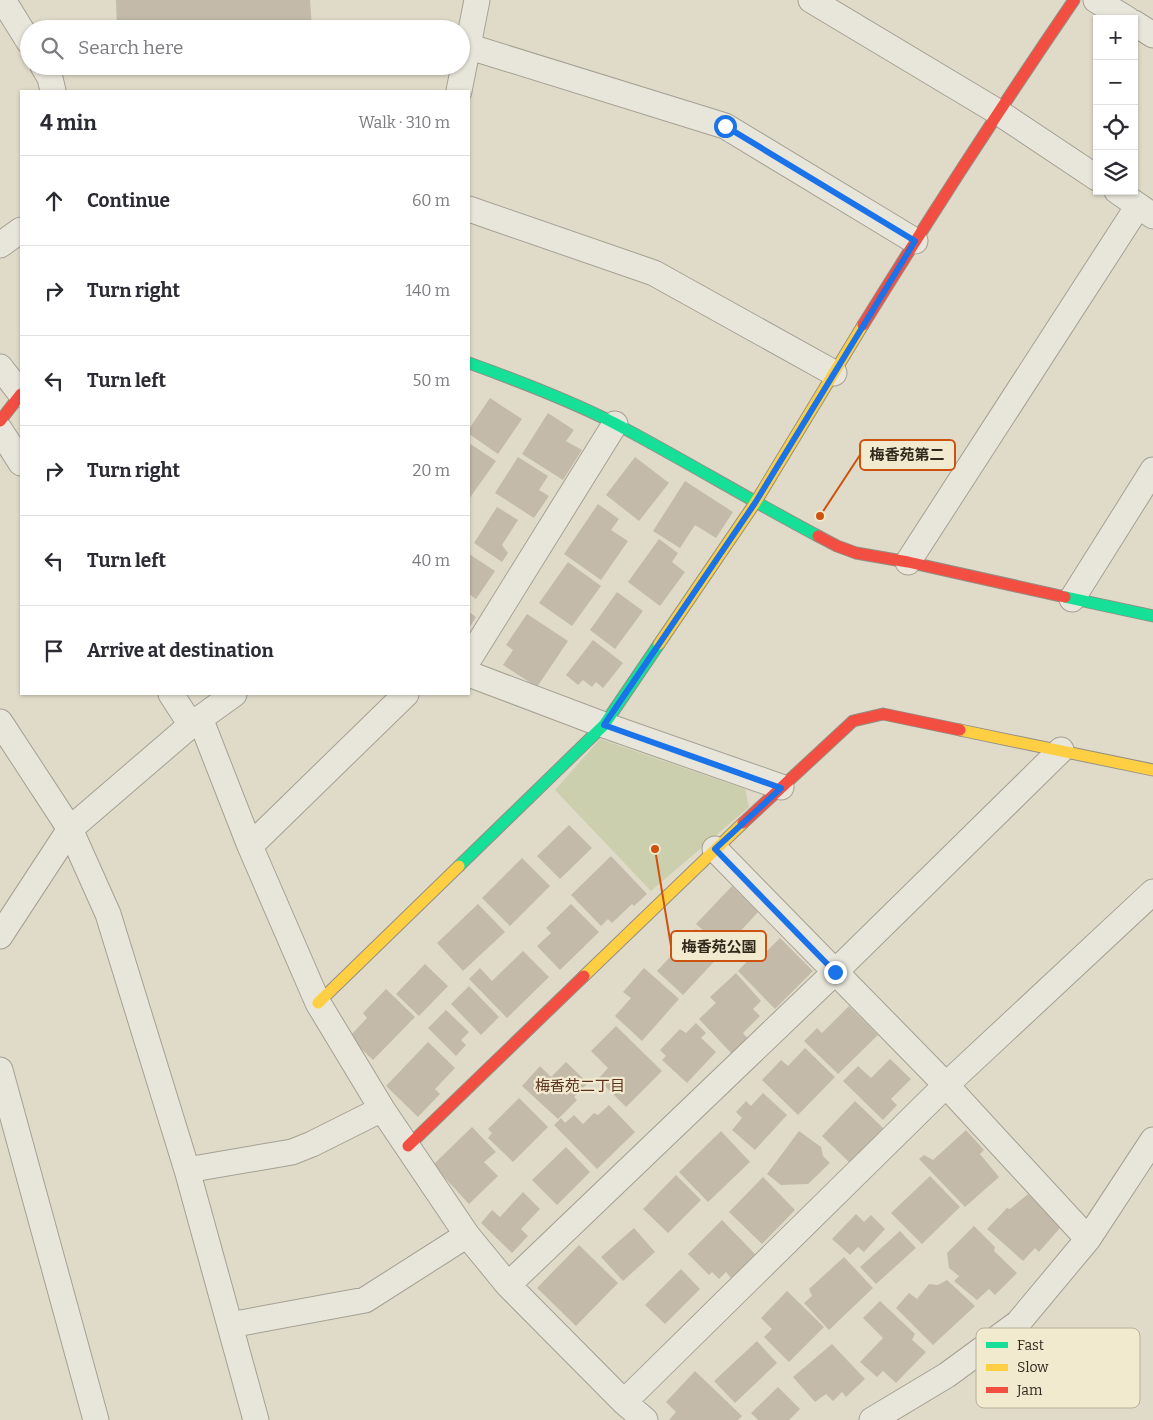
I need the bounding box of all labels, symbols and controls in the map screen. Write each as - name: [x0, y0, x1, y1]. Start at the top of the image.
- map controls: [1093, 15, 1138, 195]
- button: +: [1093, 15, 1138, 60]
- search box: [20, 20, 470, 75]
- icon: search: [38, 34, 66, 62]
- text: Search here: [78, 36, 183, 59]
- button: −: [1093, 60, 1138, 105]
- button: locate: [1093, 105, 1138, 150]
- text: 4 min: [40, 110, 97, 136]
- text: Walk · 310 m: [358, 113, 450, 132]
- route start: [714, 115, 737, 138]
- button: layers: [1093, 150, 1138, 195]
- icon: ahead: [40, 187, 68, 215]
- text: Continue: [87, 189, 170, 212]
- text: 60 m: [412, 191, 450, 210]
- icon: right: [40, 277, 68, 305]
- text: Turn right: [87, 279, 180, 302]
- text: 140 m: [405, 281, 450, 300]
- icon: left: [40, 367, 68, 395]
- text: Turn left: [87, 369, 166, 392]
- text: 50 m: [413, 371, 450, 390]
- callout: 梅香苑第二: [860, 440, 955, 470]
- text: 梅香苑第二: [869, 446, 945, 464]
- icon: right: [40, 457, 68, 485]
- text: Turn right: [87, 459, 180, 482]
- text: 20 m: [413, 461, 450, 480]
- icon: left: [40, 547, 68, 575]
- text: Turn left: [87, 549, 166, 572]
- text: 40 m: [412, 551, 450, 570]
- icon: arrive: [40, 637, 68, 665]
- text: Arrive at destination: [87, 639, 274, 662]
- callout: 梅香苑公園: [671, 931, 766, 961]
- text: 梅香苑公園: [681, 938, 757, 956]
- route end: [824, 961, 847, 984]
- district label: 梅香苑二丁目: [535, 1077, 625, 1095]
- legend: [976, 1328, 1140, 1408]
- text: Fast: [1017, 1337, 1044, 1354]
- text: Slow: [1017, 1359, 1049, 1376]
- text: Jam: [1016, 1382, 1043, 1399]

